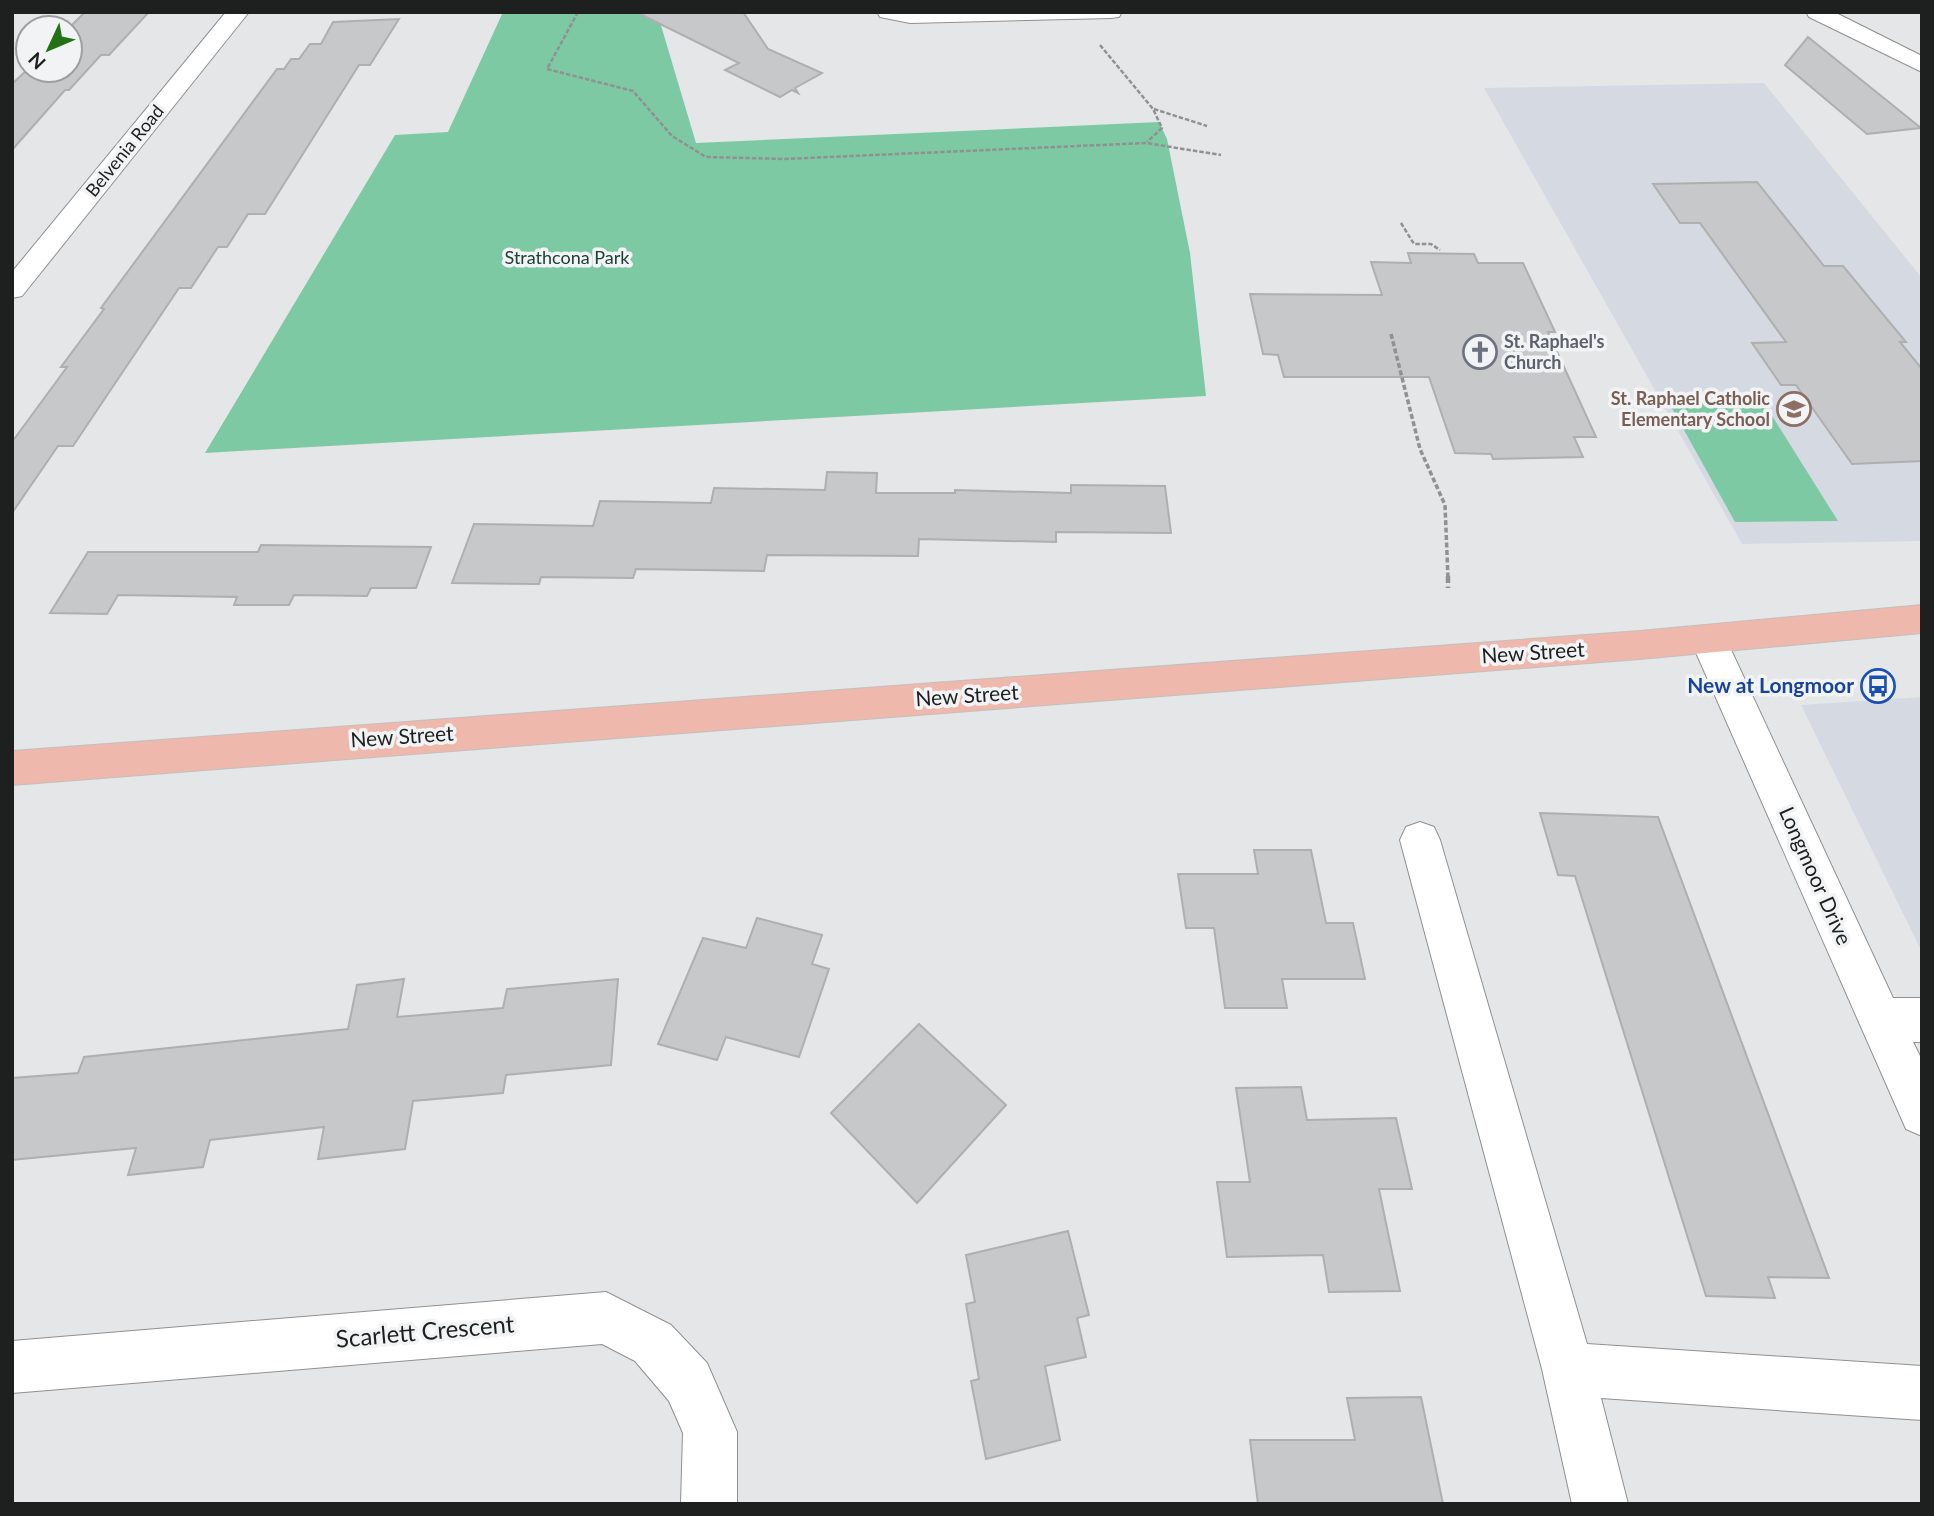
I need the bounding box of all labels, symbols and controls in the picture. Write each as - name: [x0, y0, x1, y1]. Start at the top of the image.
- north arrow: [14, 14, 84, 84]
- text: N: [23, 48, 50, 74]
- street label: Belvenia Road: [81, 100, 168, 201]
- park label: Strathcona Park: [505, 246, 630, 268]
- place label: St. Raphael's Church: [1504, 330, 1605, 373]
- church icon: St. Raphael's Church: [1461, 333, 1499, 371]
- place label: St. Raphael Catholic Elementary School: [1611, 387, 1770, 430]
- school or university icon: St. Raphael Catholic Elementary School: [1775, 390, 1813, 428]
- street label: New Street: [1480, 635, 1586, 668]
- bus stop icon: New at Longmoor: [1859, 667, 1897, 705]
- place label: New at Longmoor: [1687, 672, 1854, 697]
- street label: New Street: [914, 678, 1020, 711]
- street label: New Street: [349, 719, 455, 752]
- street label: Longmoor Drive: [1775, 803, 1858, 948]
- street label: Scarlett Crescent: [335, 1308, 516, 1353]

